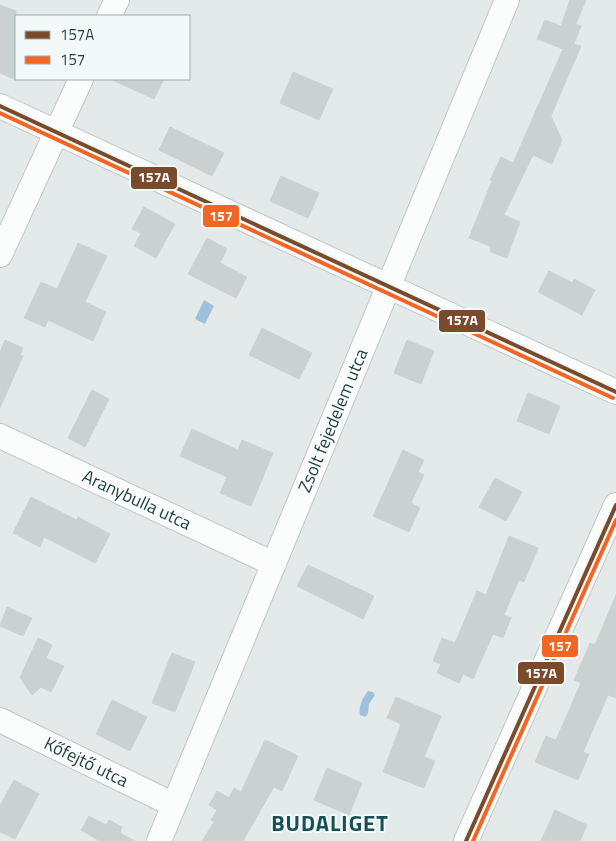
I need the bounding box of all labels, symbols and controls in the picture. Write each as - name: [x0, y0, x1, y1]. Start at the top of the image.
- legend: [15, 15, 190, 80]
- text: 157A: [60, 23, 94, 46]
- text: 157: [60, 48, 85, 71]
- line badge: 157A: [130, 166, 178, 190]
- text: 157A: [138, 166, 171, 187]
- line badge: 157: [202, 204, 240, 228]
- text: 157: [209, 205, 233, 226]
- line badge: 157A: [438, 309, 486, 333]
- text: 157A: [446, 309, 479, 330]
- street label: Zsolt fejedelem utca: [291, 344, 374, 497]
- street label: Aranybulla utca: [78, 462, 196, 537]
- line badge: 157: [541, 634, 579, 658]
- text: 157: [548, 635, 572, 656]
- line badge: 157A: [517, 661, 565, 685]
- text: 157A: [525, 662, 558, 683]
- street label: Kőfejtő utca: [40, 730, 133, 794]
- district label: BUDALIGET: [271, 806, 389, 840]

